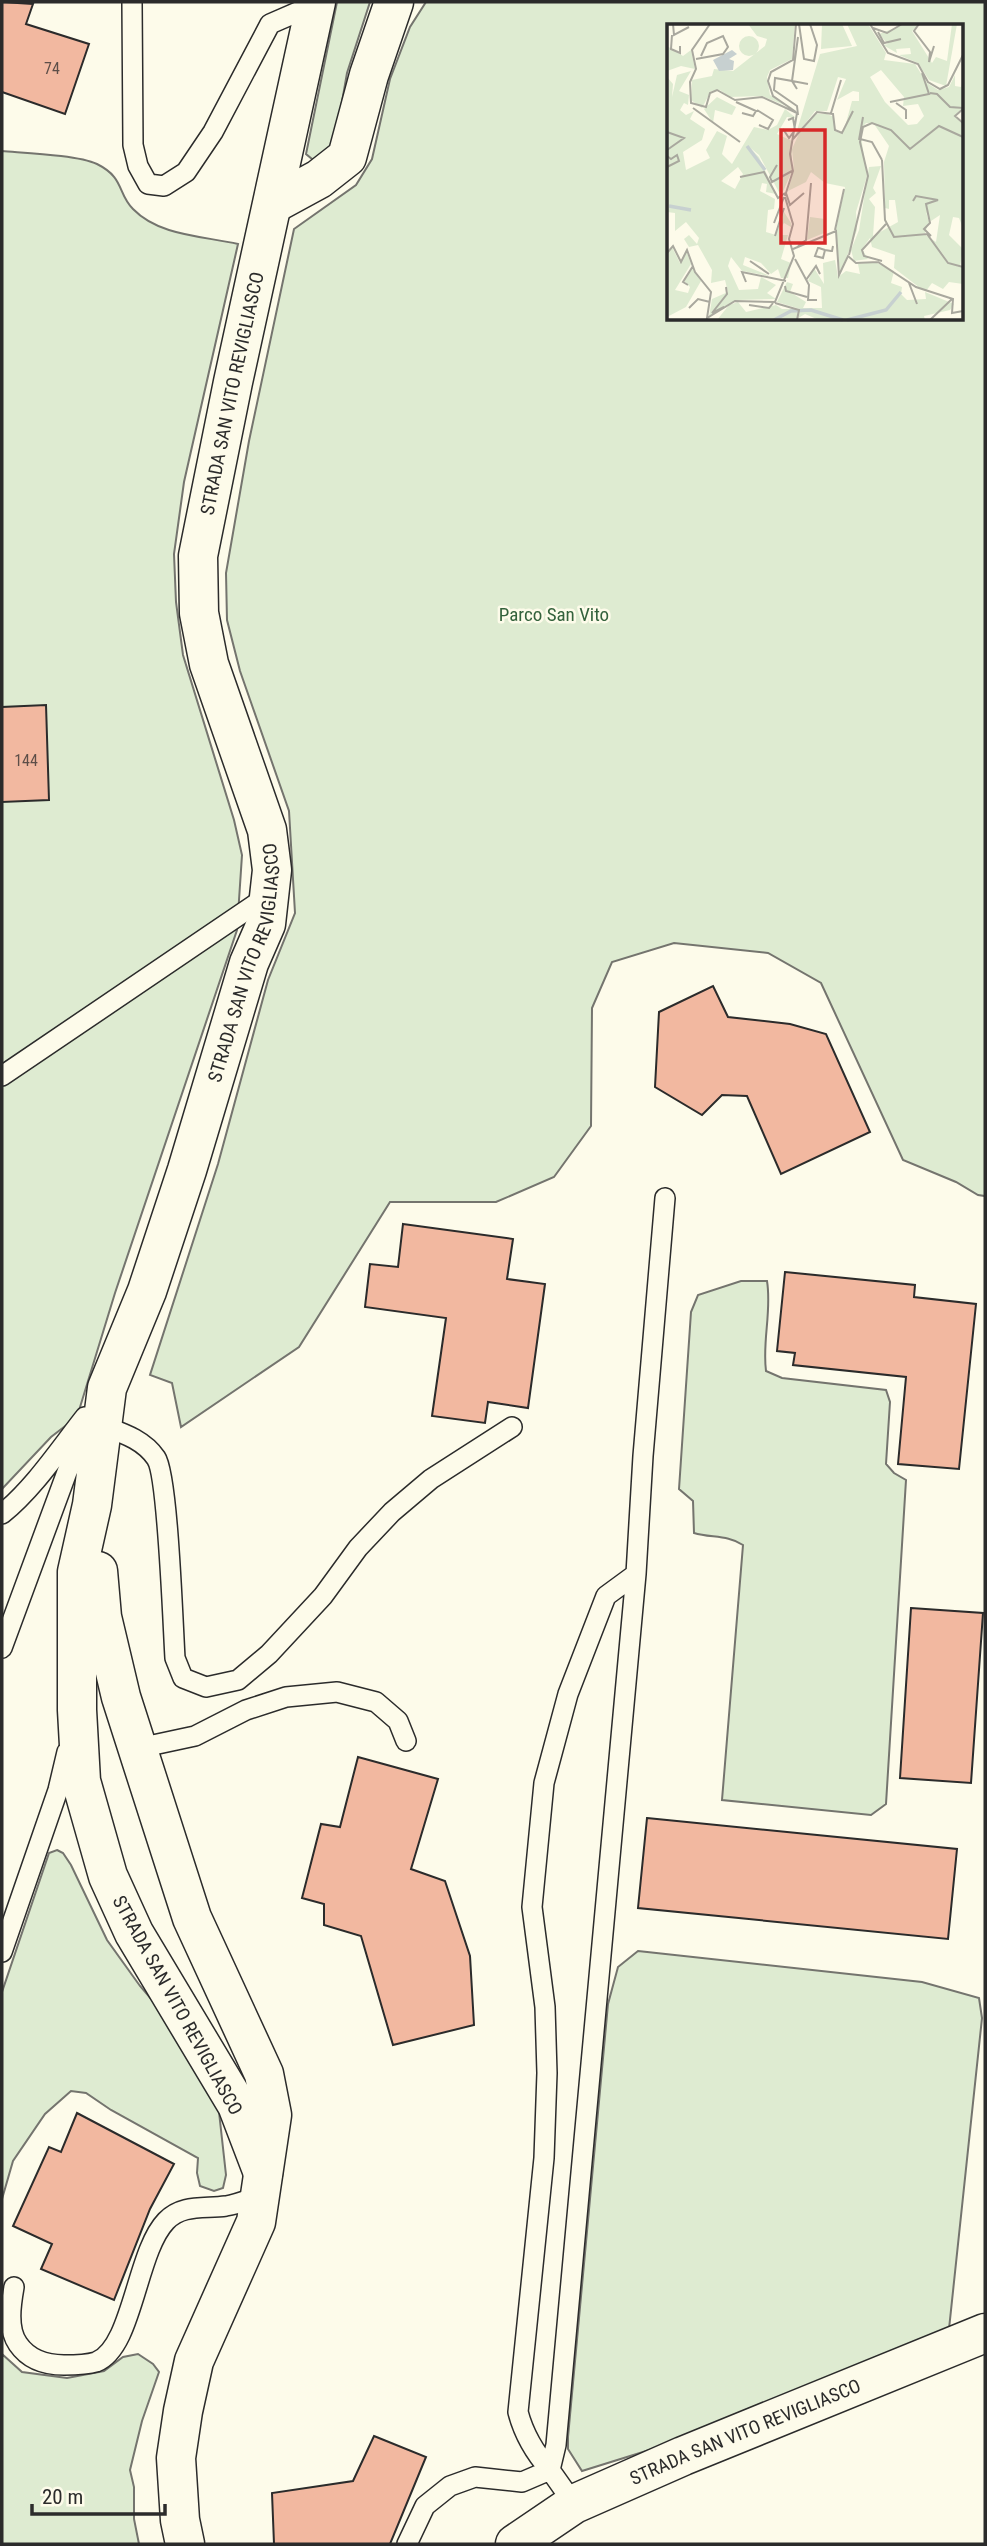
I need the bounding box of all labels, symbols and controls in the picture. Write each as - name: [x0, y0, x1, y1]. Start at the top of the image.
- inset map: [667, 24, 962, 320]
- house number: 74: [44, 59, 60, 78]
- street label: STRADA SAN VITO REVIGLIASCO: [196, 270, 269, 517]
- park label: Parco San Vito: [499, 603, 609, 626]
- house number: 144: [14, 751, 38, 770]
- street label: STRADA SAN VITO REVIGLIASCO: [203, 842, 284, 1085]
- street label: STRADA SAN VITO REVIGLIASCO: [108, 1892, 248, 2119]
- street label: STRADA SAN VITO REVIGLIASCO: [626, 2374, 864, 2490]
- scale bar: [32, 2472, 164, 2516]
- text: 20 m: [42, 2485, 83, 2509]

